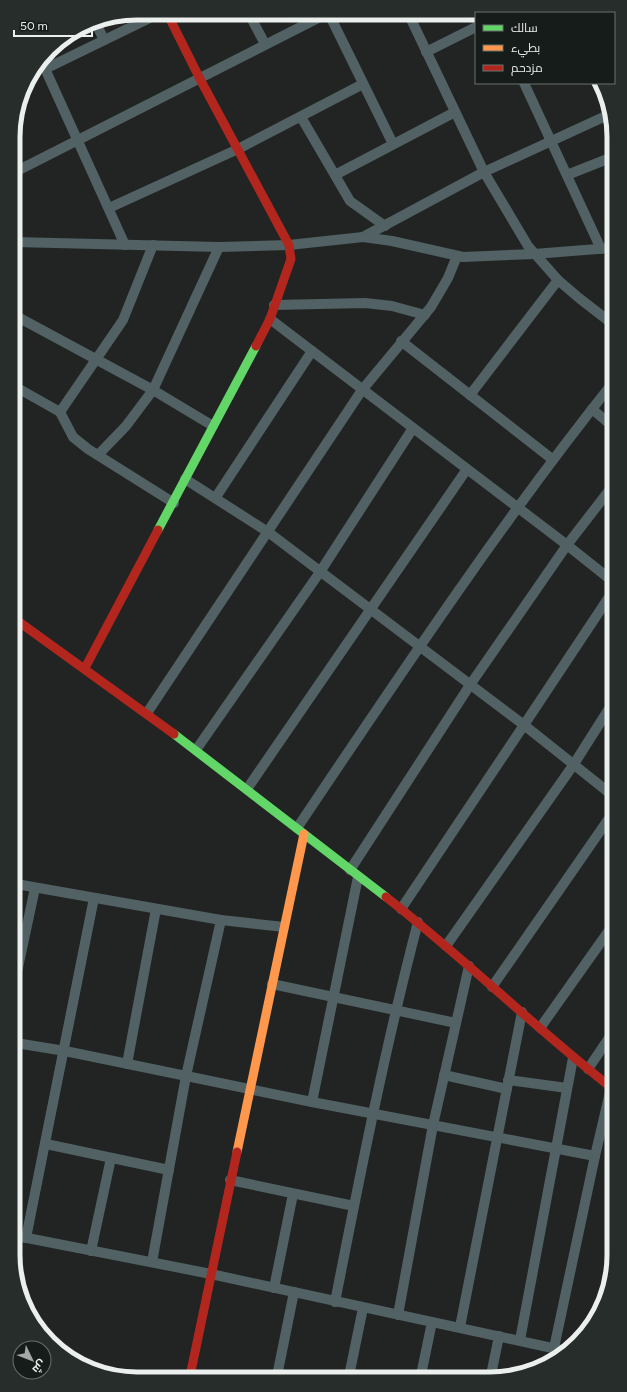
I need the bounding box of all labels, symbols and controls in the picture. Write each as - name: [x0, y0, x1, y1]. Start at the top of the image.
- scale bar: [14, 12, 92, 38]
- legend: [475, 12, 615, 84]
- text: 50 m: [20, 19, 48, 33]
- text: سالك: [511, 21, 538, 35]
- text: بطيء: [511, 41, 540, 58]
- text: مزدحم: [511, 61, 543, 76]
- north arrow: [12, 1340, 52, 1380]
- text: ش: [29, 1357, 49, 1376]

